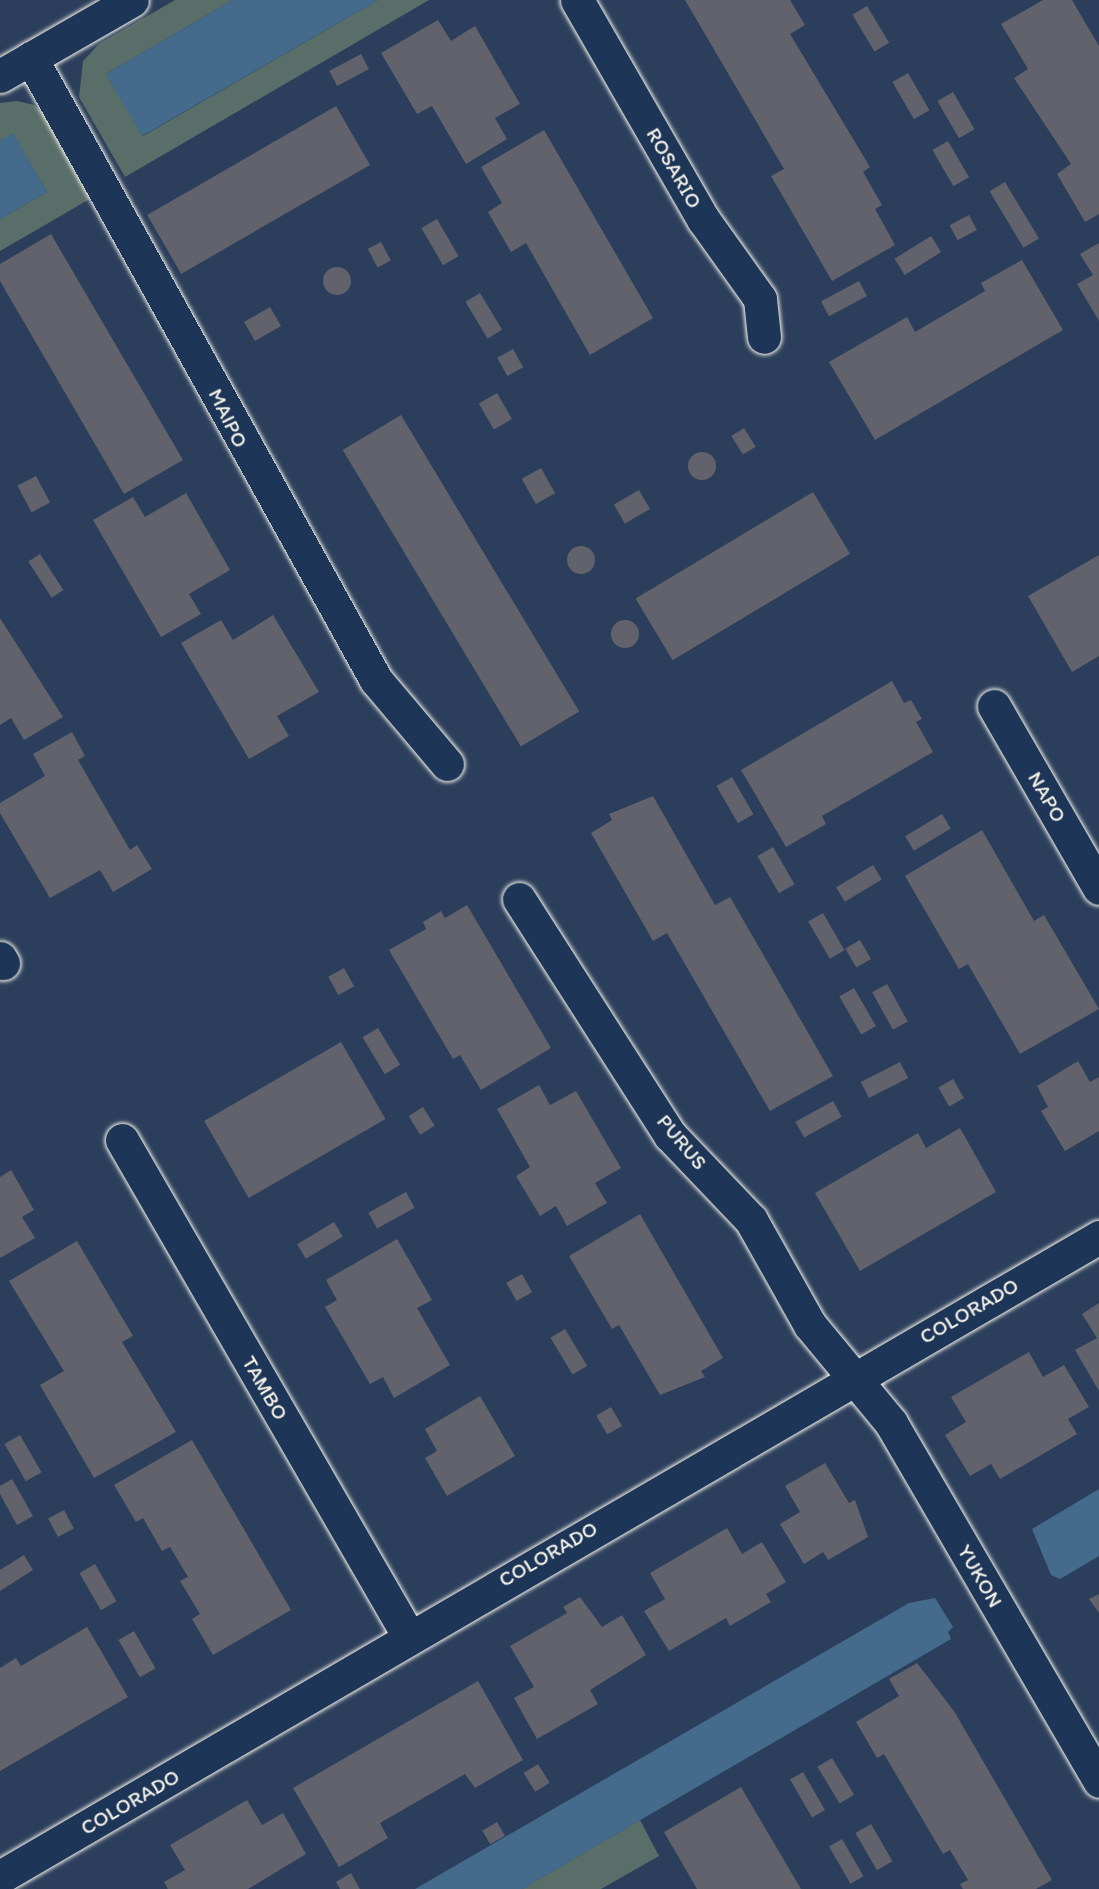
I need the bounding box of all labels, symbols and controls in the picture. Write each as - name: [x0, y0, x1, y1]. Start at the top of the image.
- street label: ROSARIO: [641, 123, 707, 213]
- street label: MAIPO: [203, 384, 253, 452]
- street label: NAPO: [1022, 767, 1072, 827]
- street label: PURUS: [652, 1109, 712, 1175]
- street label: COLORADO: [915, 1273, 1023, 1349]
- street label: TAMBO: [237, 1351, 293, 1425]
- street label: COLORADO: [494, 1516, 602, 1592]
- street label: YUKON: [952, 1540, 1008, 1612]
- street label: COLORADO: [76, 1764, 184, 1840]

